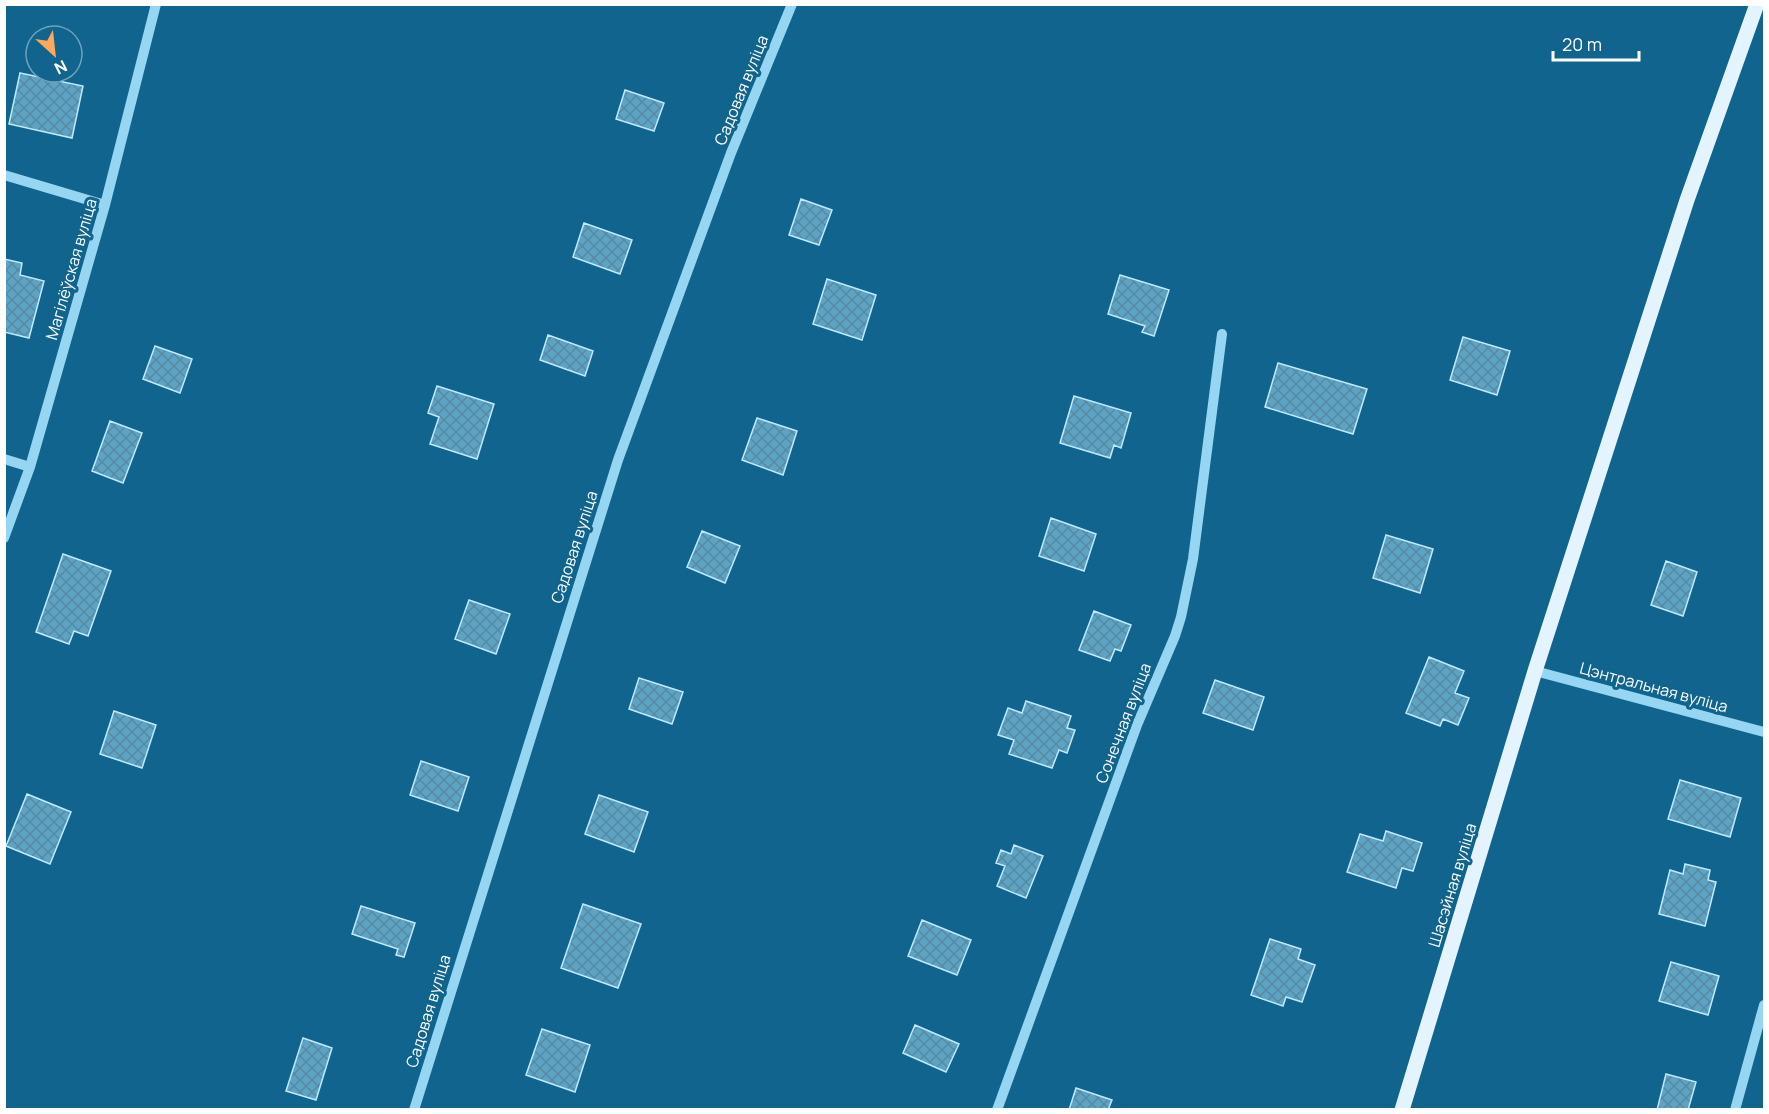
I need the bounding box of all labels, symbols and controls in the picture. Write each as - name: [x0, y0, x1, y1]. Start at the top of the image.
- north arrow: [24, 24, 84, 84]
- scale bar: [1553, 24, 1638, 62]
- street label: Садовая вуліца: [709, 32, 773, 148]
- text: 20 m: [1562, 32, 1602, 56]
- text: N: [51, 55, 71, 80]
- street label: Магілёўская вуліца: [40, 196, 102, 342]
- street label: Садовая вуліца: [545, 488, 603, 606]
- street label: Цэнтральная вуліца: [1577, 657, 1731, 717]
- street label: Сонечная вуліца: [1090, 660, 1156, 786]
- street label: Шасэйная вуліца: [1423, 820, 1481, 950]
- street label: Садовая вуліца: [400, 952, 456, 1070]

